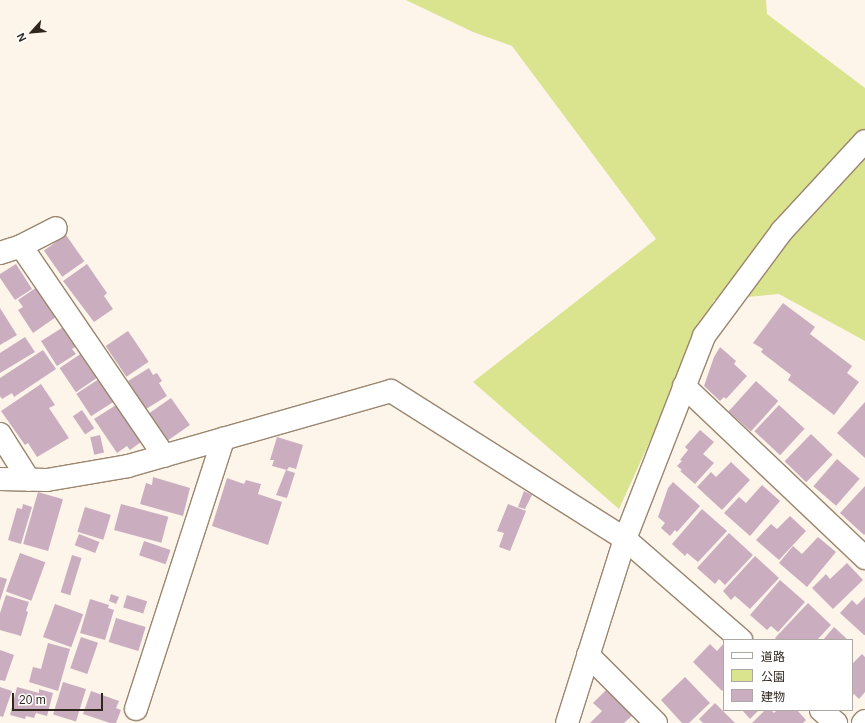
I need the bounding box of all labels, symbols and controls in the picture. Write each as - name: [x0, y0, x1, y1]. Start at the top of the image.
- north arrow: [12, 12, 52, 52]
- text: N: [14, 31, 28, 44]
- legend: [723, 639, 853, 711]
- text: 道路: [761, 650, 785, 664]
- text: 公園: [761, 670, 785, 684]
- scale bar: [14, 685, 105, 711]
- text: 建物: [761, 690, 785, 704]
- text: 20 m: [19, 693, 46, 707]

